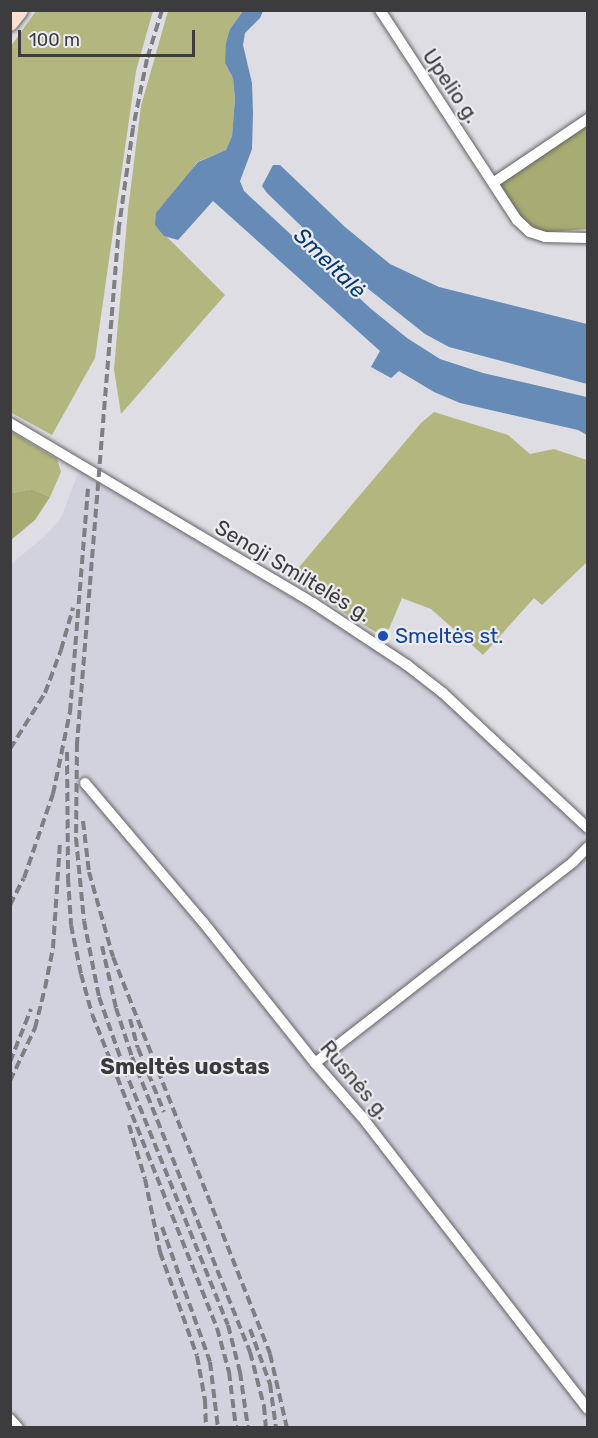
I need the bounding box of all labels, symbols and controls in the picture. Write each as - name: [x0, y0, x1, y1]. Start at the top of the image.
- scale bar: [21, 18, 198, 56]
- text: 100 m: [29, 29, 80, 51]
- street label: Upelio g.: [417, 44, 485, 128]
- water label: Smeltalė: [289, 222, 371, 304]
- street label: Senoji Smiltelės g.: [210, 514, 376, 628]
- place label: Smeltės st.: [395, 623, 504, 649]
- marker: Smeltės st.: [376, 629, 390, 643]
- street label: Rusnės g.: [315, 1035, 395, 1125]
- district label: Smeltės uostas: [100, 1054, 270, 1080]

